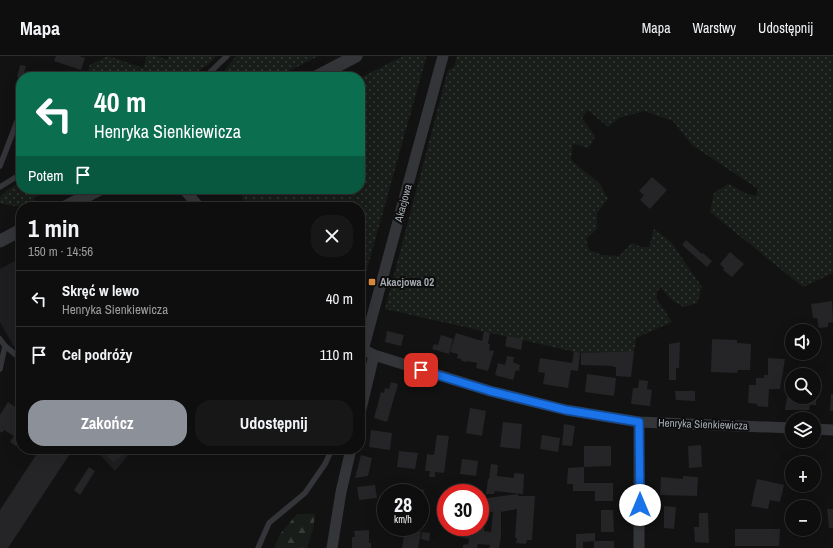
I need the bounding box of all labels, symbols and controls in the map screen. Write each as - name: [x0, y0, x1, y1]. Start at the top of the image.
- text: Mapa: [20, 15, 60, 41]
- text: Mapa: [642, 19, 671, 37]
- text: Warstwy: [693, 19, 736, 37]
- text: Udostępnij: [758, 19, 813, 37]
- text: 40 m: [94, 83, 146, 121]
- icon: left: [28, 88, 80, 140]
- text: Henryka Sienkiewicza: [94, 119, 241, 144]
- icon: arrive: [72, 164, 94, 186]
- text: Potem: [28, 165, 64, 186]
- street label: Akacjowa: [391, 183, 415, 224]
- text: 1 min: [28, 212, 79, 244]
- button: close: [311, 215, 353, 257]
- text: 150 m · 14:56: [28, 243, 93, 260]
- place label: Akacjowa 02: [380, 275, 434, 289]
- marker: Akacjowa 02: [367, 277, 377, 287]
- text: Skręć w lewo: [62, 280, 139, 301]
- icon: left: [28, 288, 50, 310]
- text: 40 m: [326, 288, 353, 309]
- text: Henryka Sienkiewicza: [62, 301, 168, 318]
- map controls: [785, 324, 821, 536]
- button: sound: [785, 324, 821, 360]
- icon: arrive: [28, 344, 50, 366]
- text: Cel podróży: [62, 344, 132, 365]
- text: 110 m: [320, 344, 353, 365]
- pin: [404, 353, 438, 387]
- icon: arrive: [410, 359, 432, 381]
- button: search: [785, 368, 821, 404]
- button: Zakończ: [28, 400, 187, 446]
- button: Udostępnij: [195, 400, 353, 446]
- button: layers: [785, 412, 821, 448]
- street label: Henryka Sienkiewicza: [658, 415, 748, 433]
- button: +: [785, 456, 821, 492]
- speed limit sign: 30: [437, 484, 489, 536]
- position arrow: [619, 484, 661, 526]
- text: 28: [394, 491, 412, 518]
- button: −: [785, 500, 821, 536]
- text: km/h: [394, 513, 412, 526]

